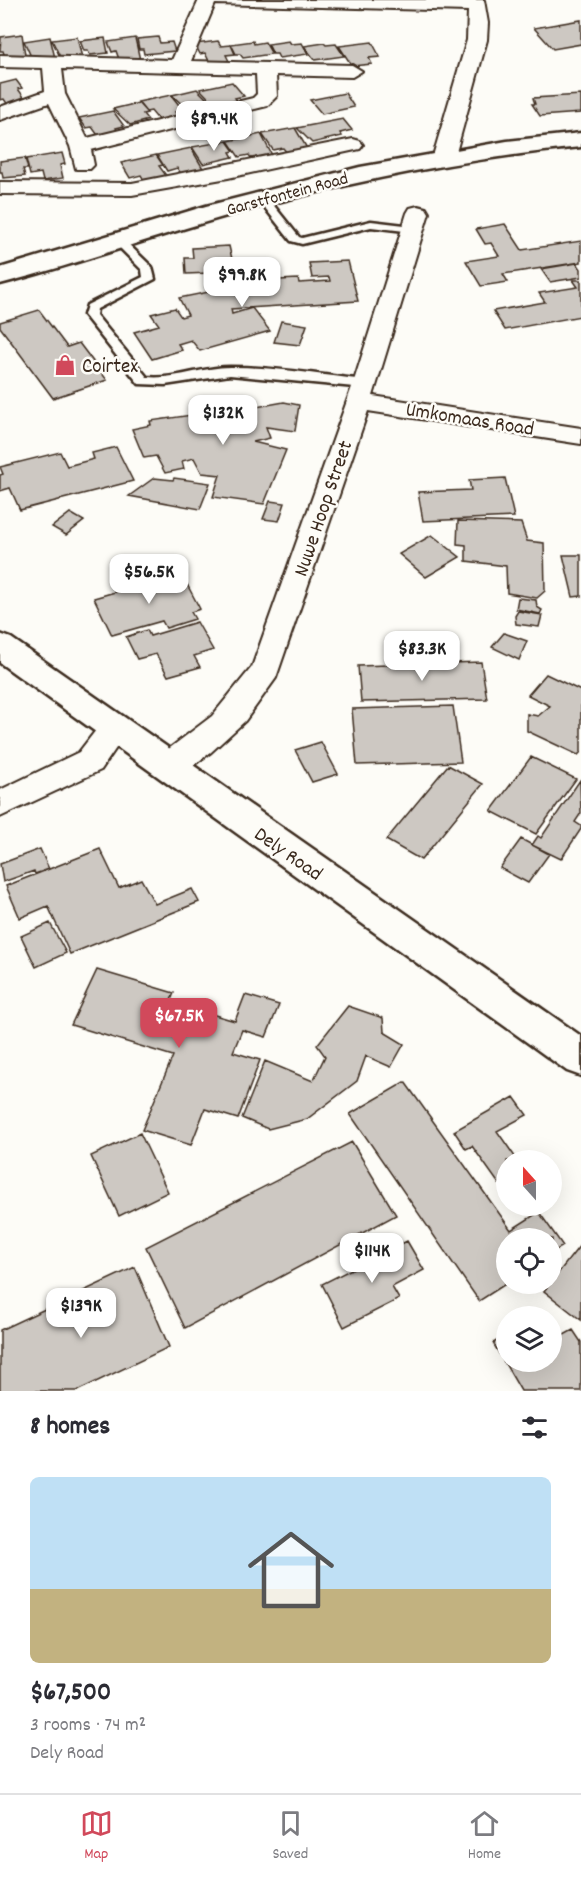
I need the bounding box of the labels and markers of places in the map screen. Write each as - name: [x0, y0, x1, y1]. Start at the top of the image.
- pin: $89.4K: [165, 101, 263, 152]
- pin: $99.8K: [193, 257, 291, 308]
- shop icon: Coirtex: [53, 353, 77, 377]
- place label: Coirtex: [82, 353, 138, 383]
- pin: $132K: [181, 395, 265, 446]
- pin: $56.5K: [100, 554, 198, 605]
- pin: $83.3K: [373, 631, 471, 682]
- pin: $67.5K: [130, 998, 228, 1049]
- pin: $114K: [330, 1233, 414, 1284]
- pin: $139K: [39, 1288, 123, 1339]

